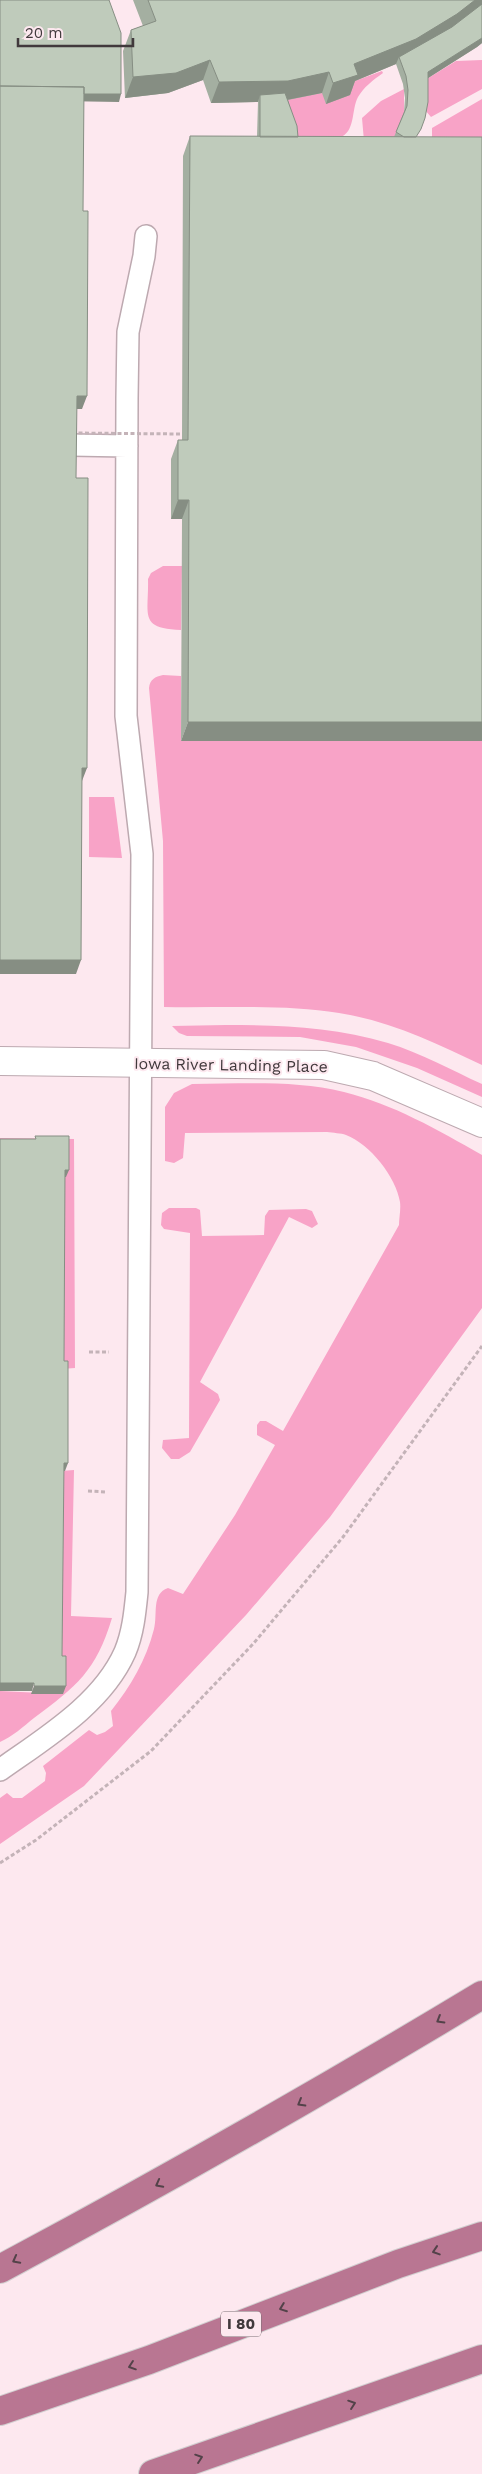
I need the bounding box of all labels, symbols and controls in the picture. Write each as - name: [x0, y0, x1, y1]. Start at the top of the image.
- scale bar: [18, 15, 132, 47]
- text: 20 m: [25, 24, 63, 42]
- street label: Iowa River Landing Place: [134, 1054, 328, 1076]
- one-way arrow: [437, 2014, 446, 2024]
- one-way arrow: [297, 2097, 306, 2107]
- one-way arrow: [156, 2178, 165, 2188]
- one-way arrow: [432, 2246, 440, 2256]
- one-way arrow: [12, 2254, 21, 2264]
- one-way arrow: [280, 2302, 288, 2312]
- road number: I 80: [221, 2312, 261, 2336]
- one-way arrow: [128, 2360, 136, 2370]
- one-way arrow: [347, 2400, 356, 2410]
- one-way arrow: [194, 2454, 203, 2464]

